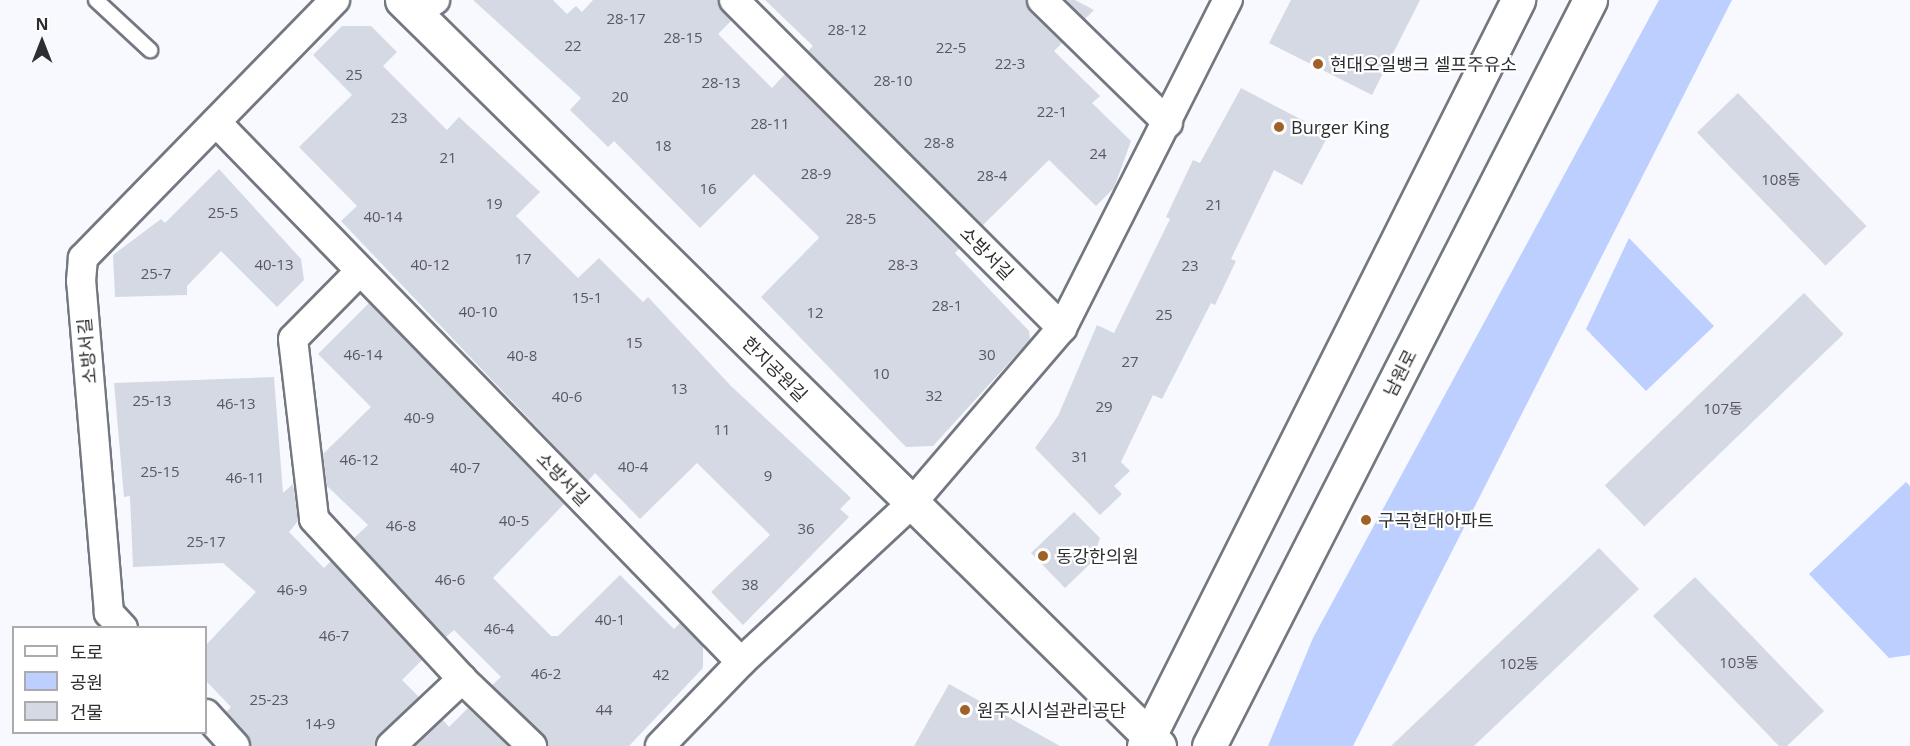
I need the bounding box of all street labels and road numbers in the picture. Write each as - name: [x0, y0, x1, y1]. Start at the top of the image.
- street label: 소방서길: [956, 222, 1018, 284]
- street label: 소방서길: [73, 317, 101, 385]
- street label: 한지공원길: [738, 332, 812, 406]
- street label: 남원로: [1379, 346, 1421, 400]
- street label: 소방서길: [532, 448, 594, 510]

